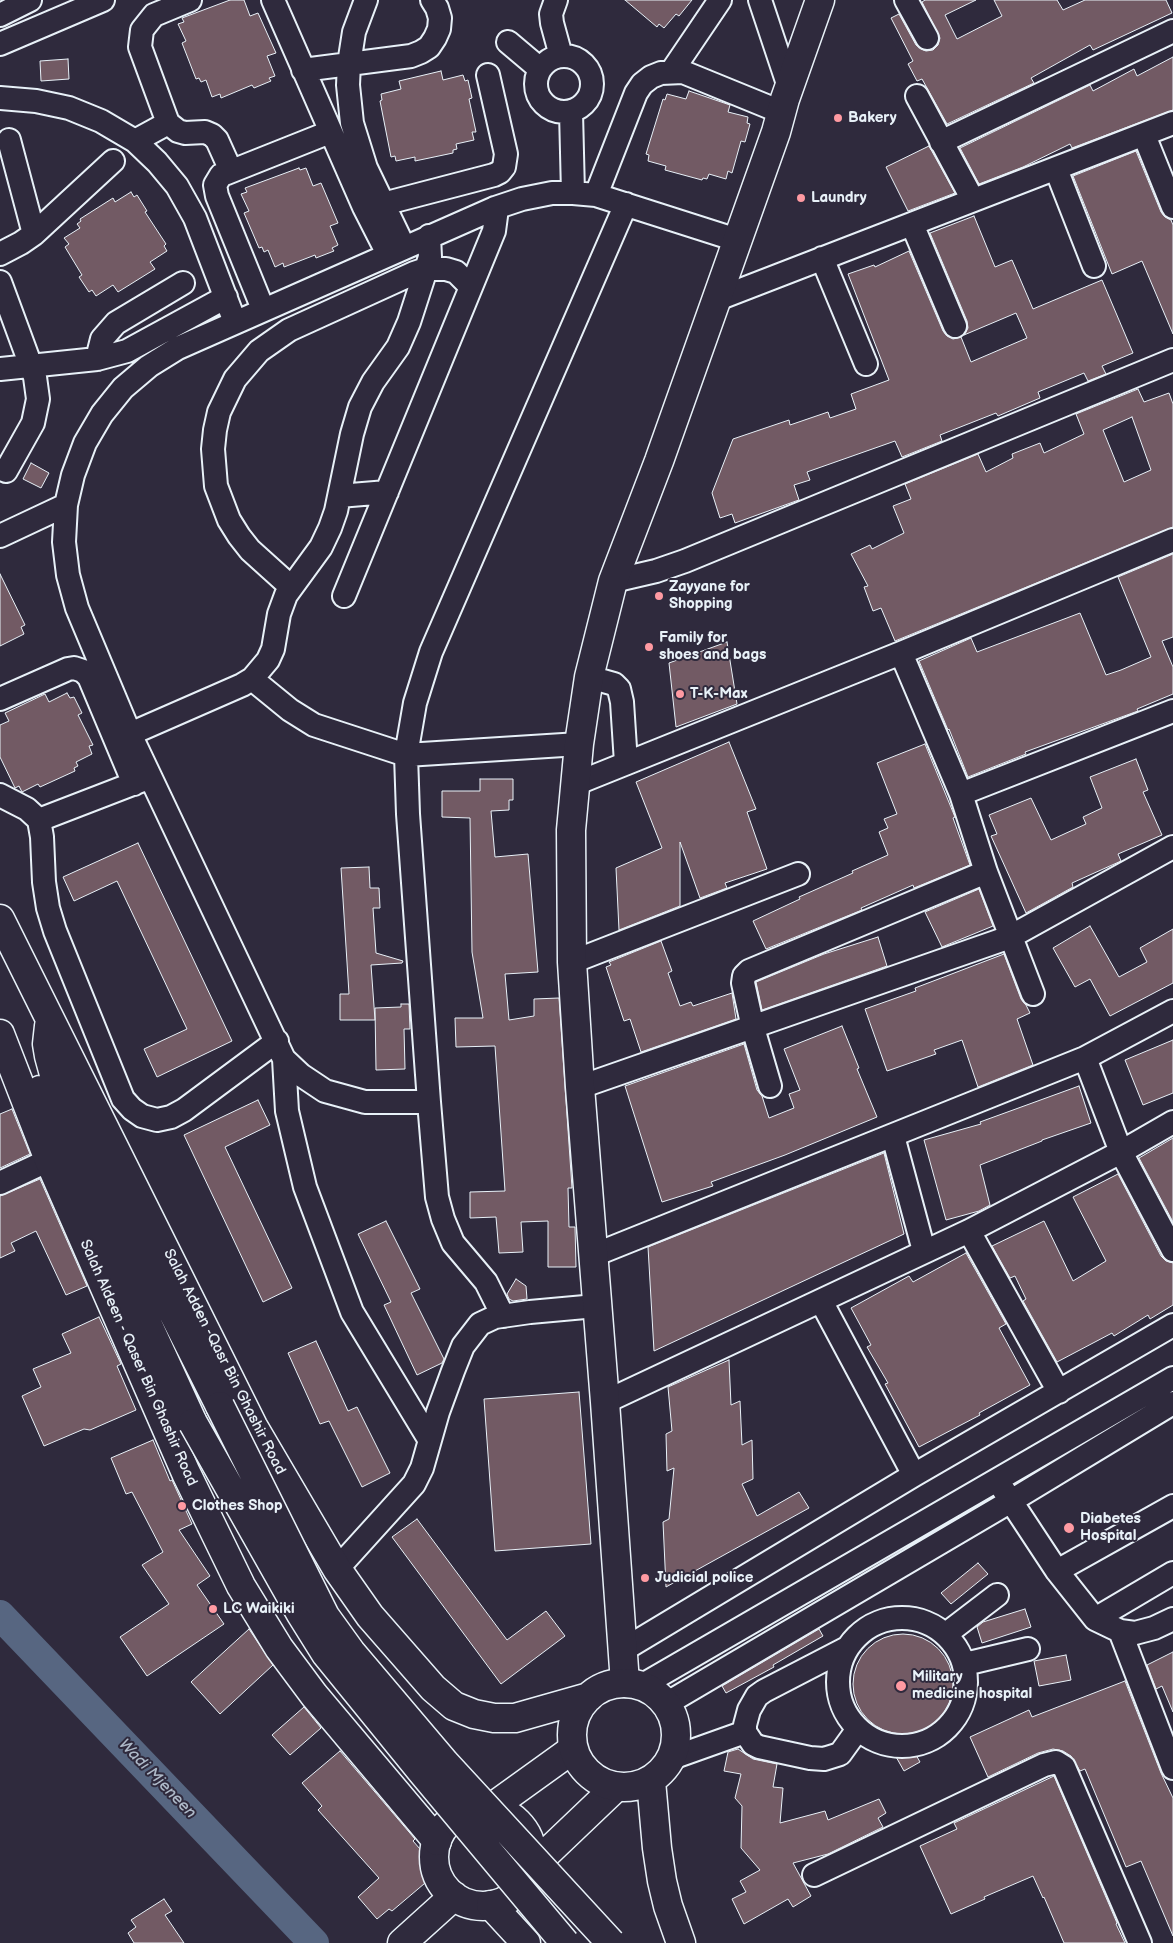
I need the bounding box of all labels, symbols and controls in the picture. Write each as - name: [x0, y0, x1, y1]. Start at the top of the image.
- place label: Bakery: [848, 109, 897, 127]
- marker: Bakery: [832, 112, 844, 124]
- place label: Laundry: [811, 189, 867, 207]
- marker: Laundry: [795, 192, 807, 204]
- place label: Zayyane for Shopping: [669, 578, 750, 613]
- marker: Zayyane for Shopping: [653, 590, 665, 602]
- place label: Family for shoes and bags: [659, 629, 766, 664]
- marker: Family for shoes and bags: [643, 641, 655, 653]
- place label: T-K-Max: [690, 685, 747, 703]
- marker: T-K-Max: [674, 688, 686, 700]
- street label: Salah Aldeen - Qaser Bin Ghashir Road: [75, 1237, 201, 1489]
- street label: Salah Adden -Qasr Bin Ghashir Road: [159, 1246, 289, 1478]
- place label: Clothes Shop: [192, 1497, 283, 1515]
- marker: Clothes Shop: [176, 1500, 188, 1512]
- place label: Diabetes Hospital: [1080, 1510, 1141, 1545]
- marker: Diabetes Hospital: [1062, 1521, 1076, 1535]
- place label: Judicial police: [655, 1569, 753, 1587]
- marker: Judicial police: [639, 1572, 651, 1584]
- place label: LC Waikiki: [223, 1600, 295, 1618]
- marker: LC Waikiki: [207, 1603, 219, 1615]
- place label: Military medicine hospital: [912, 1668, 1032, 1703]
- marker: Military medicine hospital: [894, 1679, 908, 1693]
- water label: Wadi Mjeneen: [114, 1735, 200, 1823]

